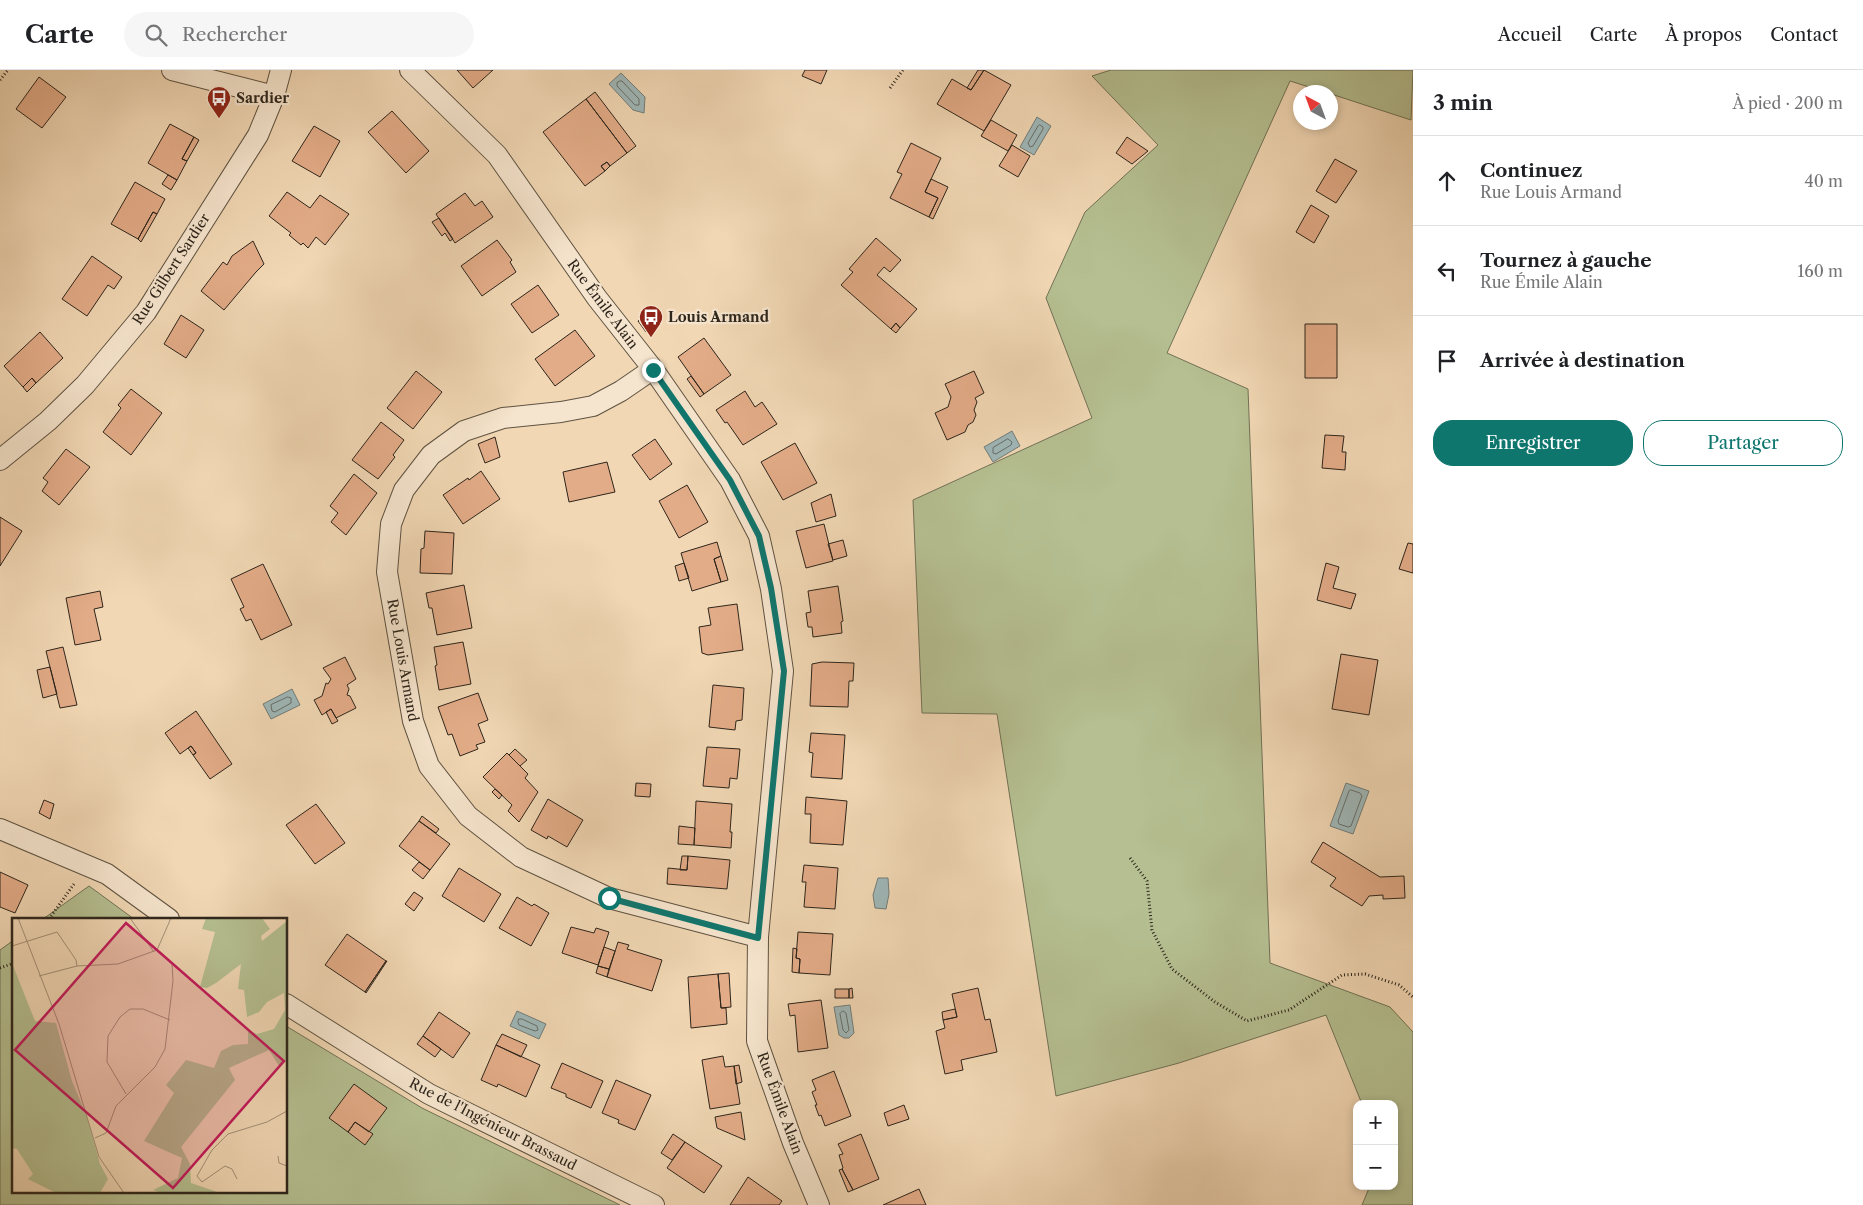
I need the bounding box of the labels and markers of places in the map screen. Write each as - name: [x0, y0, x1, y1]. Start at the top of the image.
- bus stop icon: Sardier: [206, 85, 232, 119]
- place label: Sardier: [236, 89, 289, 107]
- bus stop icon: Louis Armand: [638, 304, 664, 338]
- place label: Louis Armand: [668, 308, 770, 326]

